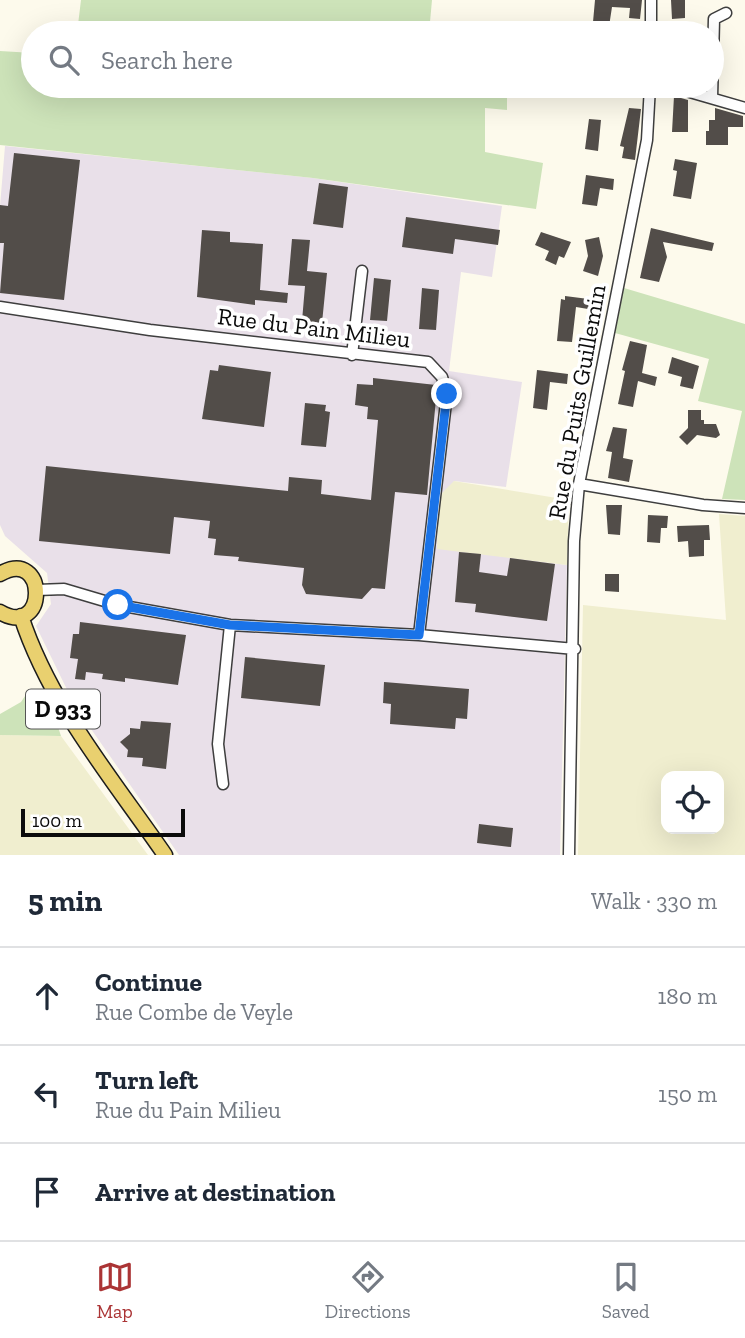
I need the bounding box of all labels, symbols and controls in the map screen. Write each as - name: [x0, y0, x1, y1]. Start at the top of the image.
- search box: [21, 21, 724, 98]
- icon: search: [45, 41, 83, 79]
- text: Search here: [101, 44, 233, 76]
- street label: Rue du Puits Guillemin: [542, 282, 611, 522]
- street label: Rue du Pain Milieu: [216, 301, 413, 354]
- route end: [431, 378, 462, 409]
- route start: [102, 589, 133, 620]
- road number: D 933: [26, 690, 100, 729]
- map controls: [661, 771, 724, 834]
- button: locate: [661, 771, 724, 834]
- scale bar: [21, 806, 186, 838]
- text: 100 m: [32, 809, 82, 832]
- text: 5 min: [28, 883, 102, 919]
- text: Walk · 330 m: [591, 887, 717, 915]
- text: Continue: [95, 966, 202, 998]
- icon: ahead: [28, 977, 66, 1015]
- text: 180 m: [657, 982, 717, 1010]
- text: Rue Combe de Veyle: [95, 998, 293, 1026]
- text: Turn left: [95, 1064, 198, 1096]
- icon: left: [28, 1075, 66, 1113]
- text: 150 m: [658, 1080, 717, 1108]
- text: Rue du Pain Milieu: [95, 1096, 281, 1124]
- icon: arrive: [28, 1173, 66, 1211]
- text: Arrive at destination: [95, 1176, 335, 1208]
- tab: Map: [96, 1258, 134, 1323]
- tab: Directions: [325, 1258, 411, 1323]
- tab: Saved: [602, 1258, 649, 1323]

